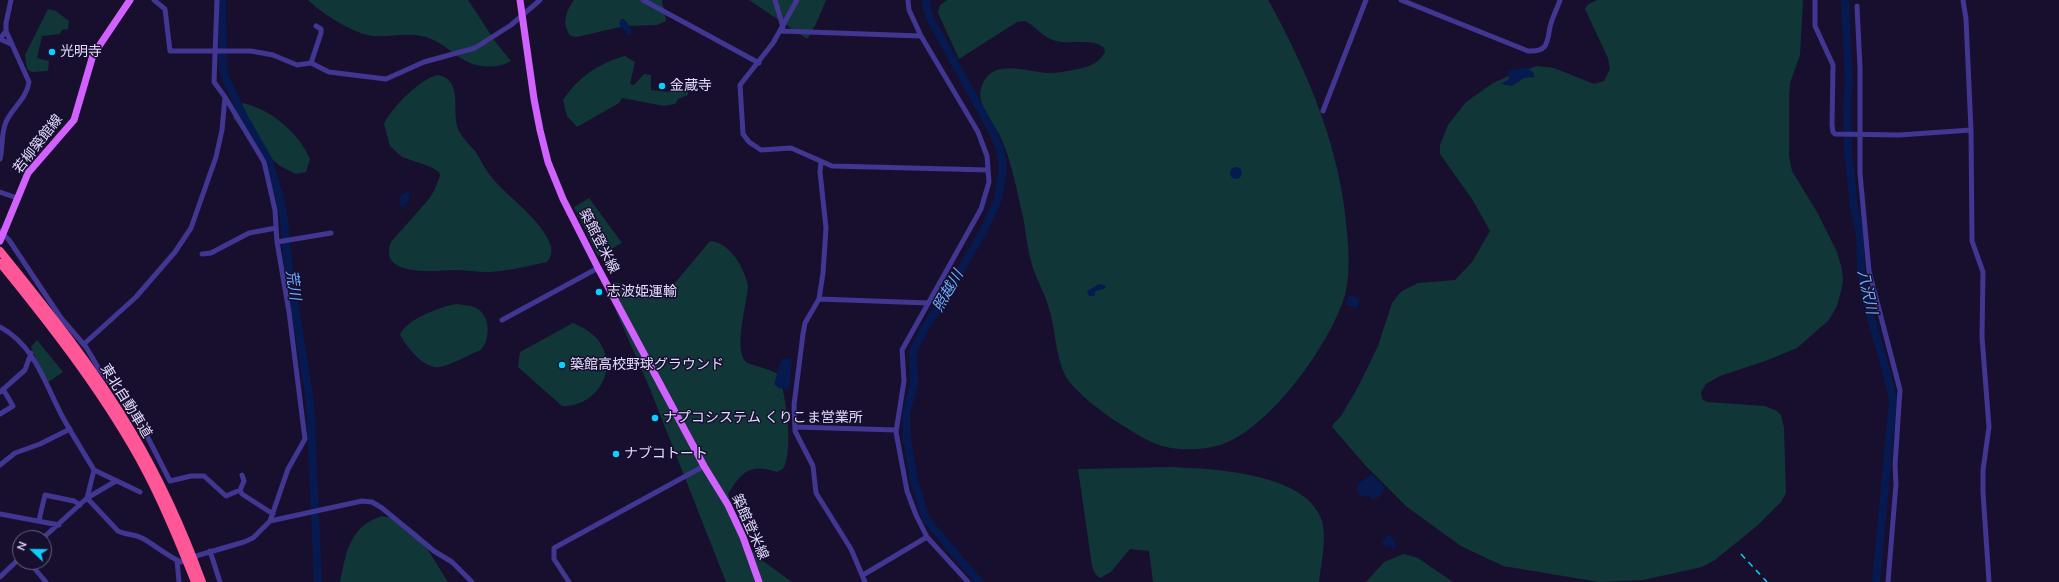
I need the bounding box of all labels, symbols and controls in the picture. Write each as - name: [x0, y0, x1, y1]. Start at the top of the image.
- place label: 光明寺: [60, 44, 102, 60]
- marker: 光明寺: [47, 47, 57, 57]
- place label: 金蔵寺: [670, 78, 712, 94]
- marker: 金蔵寺: [657, 81, 667, 91]
- street label: 若柳築館線: [10, 111, 66, 177]
- street label: 築館登米線: [576, 206, 622, 276]
- water label: 照越川: [929, 267, 967, 315]
- water label: 八沢川: [1854, 268, 1880, 316]
- water label: 荒川: [282, 269, 304, 301]
- place label: 志波姫運輸: [607, 284, 677, 300]
- marker: 志波姫運輸: [594, 287, 604, 297]
- place label: 築館高校野球グラウンド: [570, 357, 724, 373]
- marker: 築館高校野球グラウンド: [557, 360, 567, 370]
- street label: 東北自動車道: [97, 361, 155, 441]
- place label: ナプコシステム くりこま営業所: [663, 410, 863, 426]
- marker: ナプコシステム くりこま営業所: [650, 413, 660, 423]
- place label: ナブコトート: [624, 446, 708, 462]
- marker: ナブコトート: [611, 449, 621, 459]
- street label: 築館登米線: [728, 492, 772, 562]
- north arrow: [12, 530, 52, 570]
- text: N: [14, 539, 30, 552]

